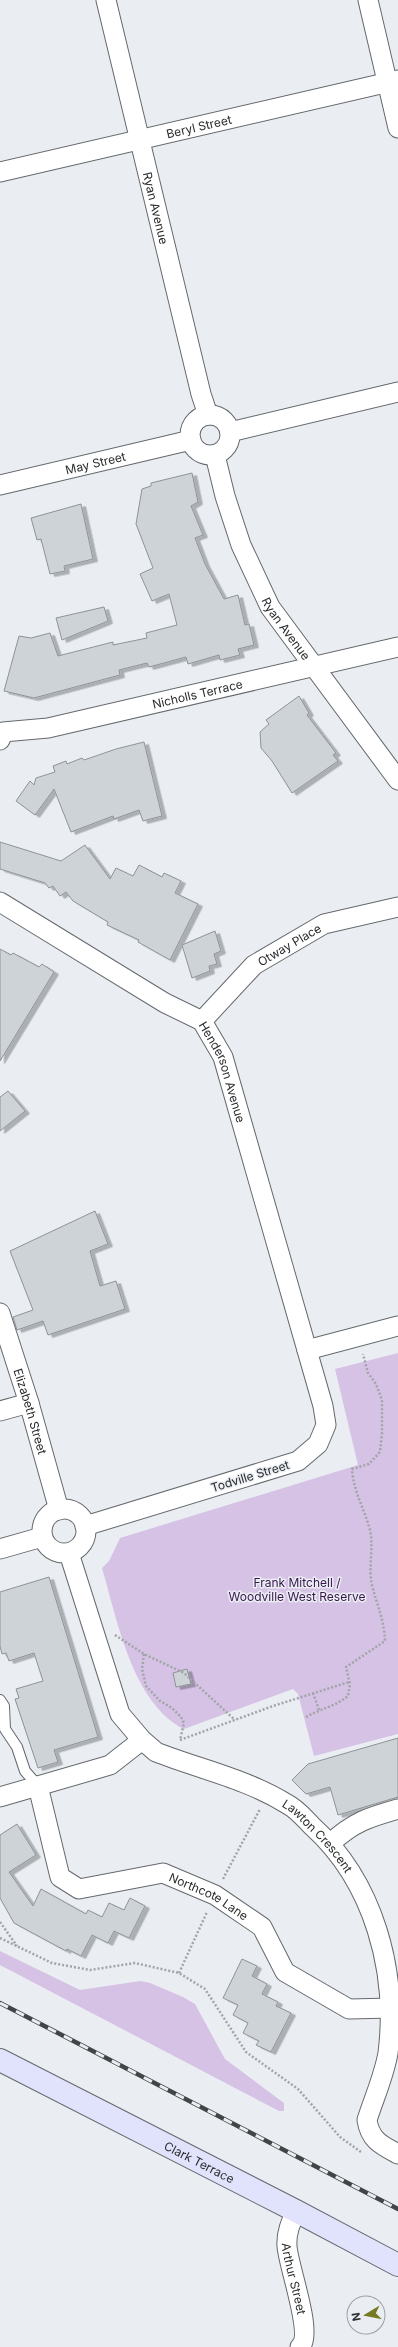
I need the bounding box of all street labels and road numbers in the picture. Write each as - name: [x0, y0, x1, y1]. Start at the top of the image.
- street label: Beryl Street: [165, 111, 233, 141]
- street label: Ryan Avenue: [140, 170, 172, 246]
- street label: May Street: [64, 448, 127, 477]
- street label: Ryan Avenue: [259, 595, 314, 663]
- street label: Nicholls Terrace: [151, 676, 244, 711]
- street label: Otway Place: [255, 920, 323, 969]
- street label: Henderson Avenue: [196, 1018, 249, 1124]
- street label: Elizabeth Street: [11, 1366, 51, 1456]
- street label: Todville Street: [209, 1457, 291, 1495]
- street label: Lawton Crescent: [280, 1796, 356, 1875]
- street label: Northcote Lane: [167, 1869, 251, 1923]
- street label: Clark Terrace: [162, 2138, 237, 2186]
- street label: Arthur Street: [279, 2242, 310, 2316]

